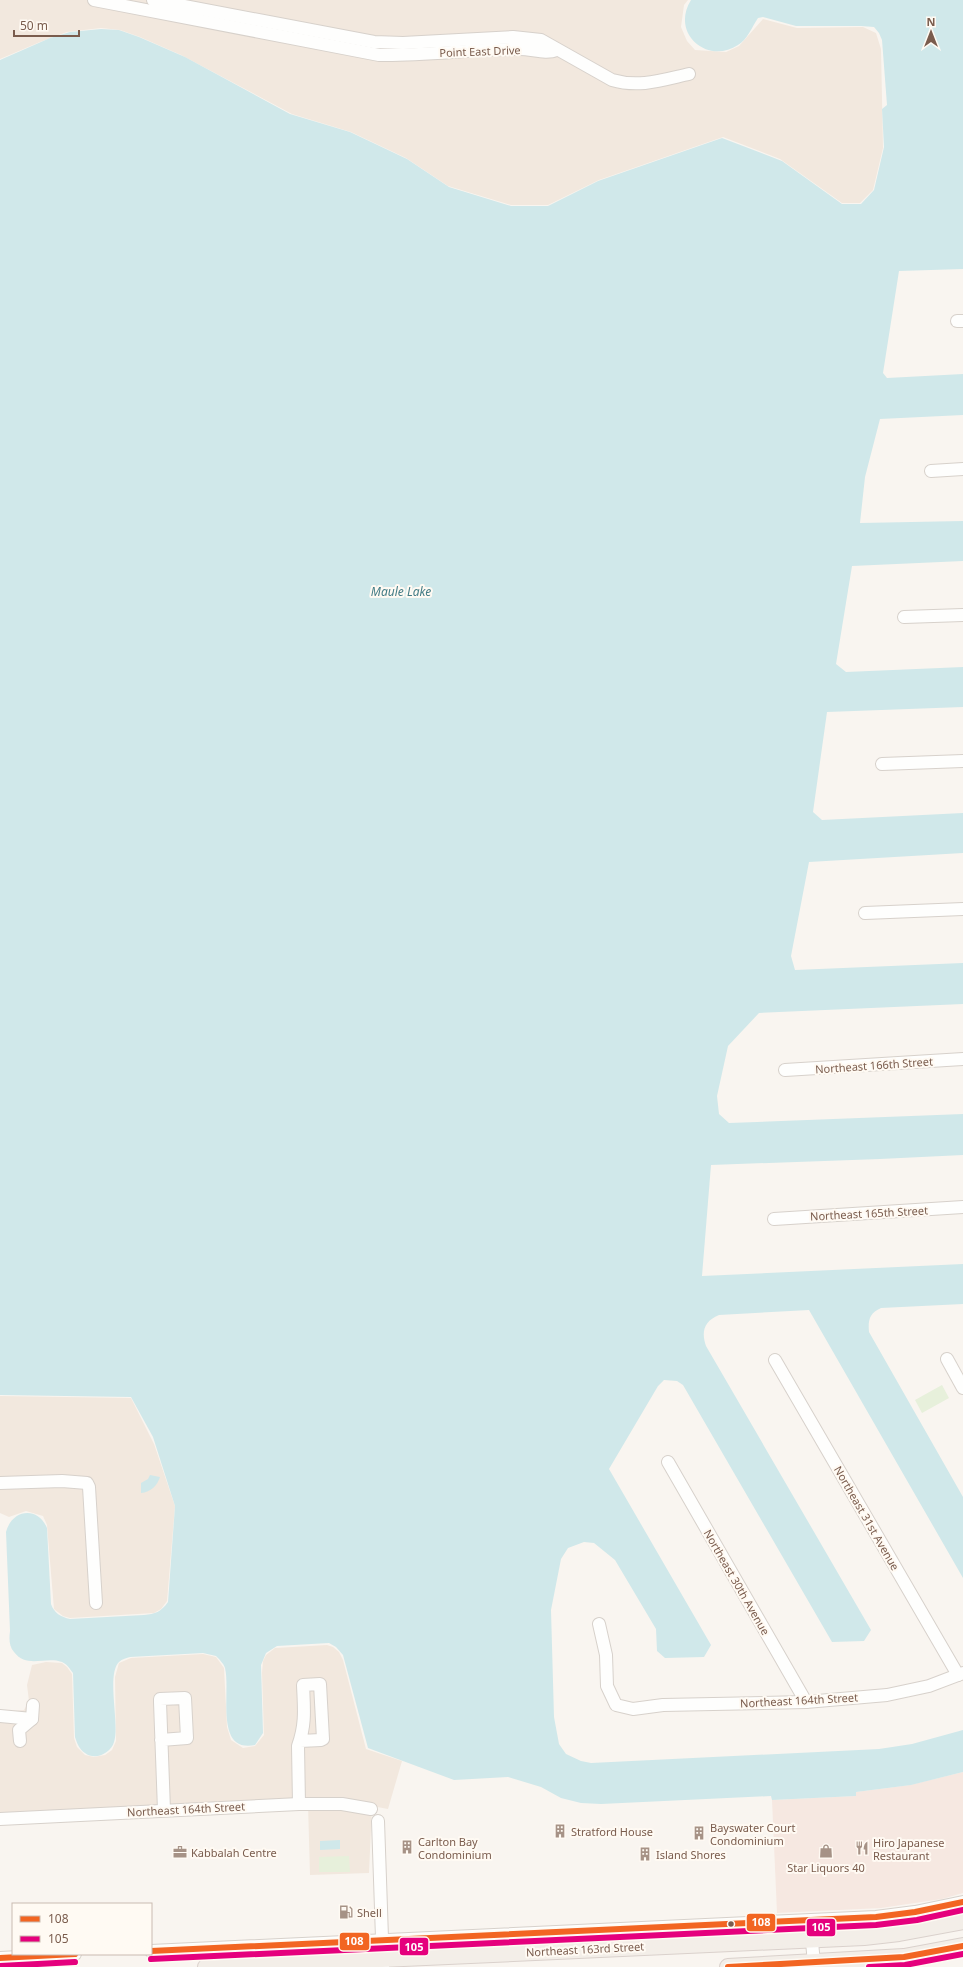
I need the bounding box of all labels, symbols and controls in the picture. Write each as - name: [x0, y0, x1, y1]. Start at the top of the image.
- scale bar: [14, 12, 79, 38]
- north arrow: [911, 12, 951, 52]
- text: N: [927, 14, 935, 29]
- text: 50 m: [20, 17, 48, 34]
- street label: Point East Drive: [439, 42, 521, 60]
- water label: Maule Lake: [371, 583, 431, 600]
- street label: Northeast 166th Street: [815, 1053, 933, 1077]
- street label: Northeast 165th Street: [810, 1202, 928, 1224]
- street label: Northeast 31st Avenue: [831, 1463, 903, 1573]
- street label: Northeast 30th Avenue: [701, 1526, 773, 1638]
- street label: Northeast 164th Street: [740, 1689, 858, 1711]
- street label: Northeast 164th Street: [127, 1798, 245, 1820]
- place label: Bayswater Court Condominium: [710, 1820, 796, 1848]
- building icon: Stratford House: [552, 1823, 568, 1839]
- place label: Stratford House: [571, 1824, 653, 1839]
- building icon: Bayswater Court Condominium: [691, 1825, 707, 1841]
- place label: Carlton Bay Condominium: [418, 1834, 492, 1862]
- place label: Hiro Japanese Restaurant: [873, 1835, 944, 1863]
- building icon: Carlton Bay Condominium: [399, 1839, 415, 1855]
- restaurant icon: Hiro Japanese Restaurant: [854, 1840, 870, 1856]
- shop icon: Star Liquors 40: [818, 1843, 834, 1859]
- office icon: Kabbalah Centre: [172, 1844, 188, 1860]
- place label: Kabbalah Centre: [191, 1845, 277, 1860]
- building icon: Island Shores: [637, 1846, 653, 1862]
- place label: Island Shores: [656, 1847, 726, 1862]
- place label: Star Liquors 40: [787, 1860, 865, 1875]
- legend: [12, 1903, 152, 1955]
- fuel station icon: Shell: [338, 1904, 354, 1920]
- place label: Shell: [357, 1905, 382, 1920]
- text: 108: [48, 1910, 69, 1927]
- line badge: 108: [746, 1913, 776, 1932]
- text: 108: [752, 1914, 770, 1929]
- line badge: 105: [806, 1918, 836, 1937]
- unlabelled marker: [726, 1919, 736, 1929]
- text: 105: [812, 1919, 830, 1934]
- text: 105: [48, 1930, 69, 1947]
- line badge: 108: [339, 1932, 370, 1951]
- text: 108: [345, 1933, 363, 1948]
- line badge: 105: [399, 1937, 429, 1956]
- street label: Northeast 163rd Street: [526, 1938, 645, 1960]
- text: 105: [405, 1939, 423, 1954]

